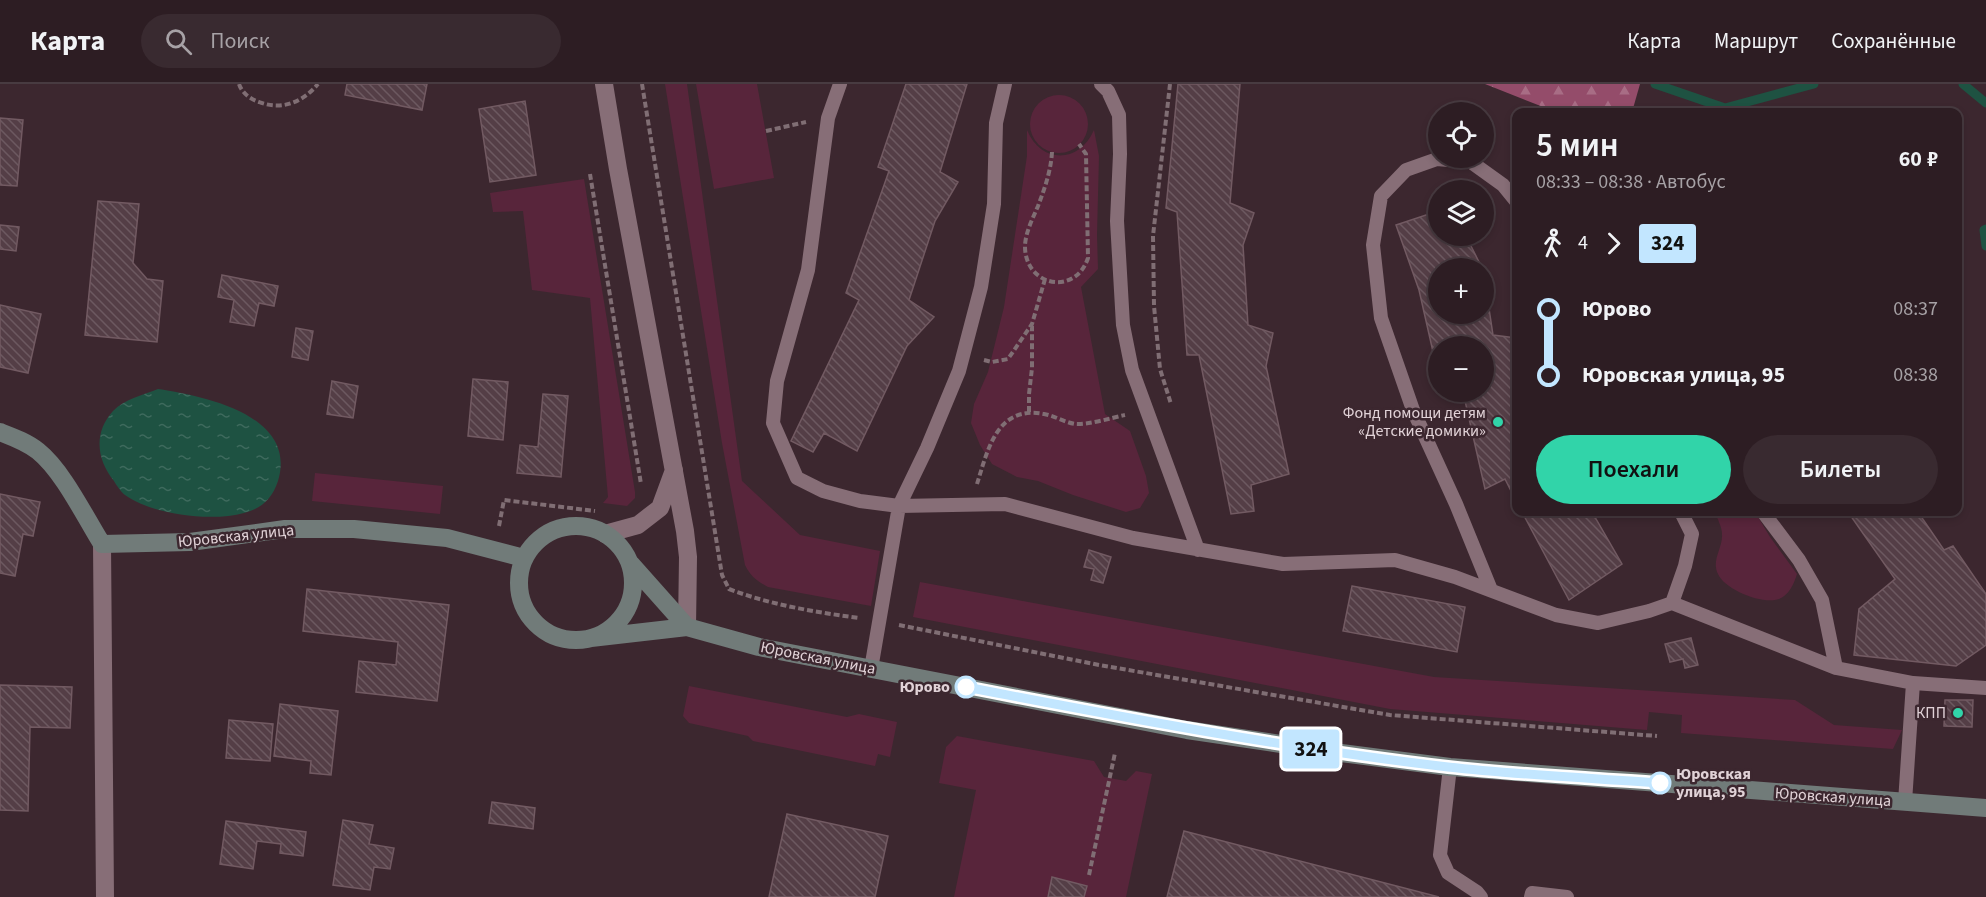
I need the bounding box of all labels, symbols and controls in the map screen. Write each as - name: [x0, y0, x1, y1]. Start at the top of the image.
- search box: [141, 14, 561, 68]
- text: Карта: [30, 21, 105, 61]
- icon: search: [162, 25, 195, 58]
- text: Поиск: [210, 25, 270, 57]
- text: Карта: [1627, 26, 1681, 56]
- text: Маршрут: [1714, 26, 1798, 56]
- text: Сохранённые: [1831, 26, 1956, 56]
- map controls: [1428, 102, 1494, 402]
- button: locate: [1428, 102, 1494, 168]
- text: 5 мин: [1536, 122, 1619, 169]
- text: 60 ₽: [1899, 143, 1938, 175]
- text: 08:33 – 08:38 · Автобус: [1536, 168, 1726, 196]
- button: layers: [1428, 180, 1494, 246]
- icon: walk: [1536, 227, 1569, 260]
- icon: forward: [1597, 227, 1630, 260]
- text: 324: [1651, 228, 1684, 258]
- text: 4: [1578, 229, 1588, 257]
- button: +: [1428, 258, 1494, 324]
- text: Юрово: [1582, 293, 1652, 325]
- text: 08:37: [1893, 295, 1938, 323]
- button: −: [1428, 336, 1494, 402]
- text: Юровская улица, 95: [1582, 359, 1785, 391]
- text: 08:38: [1893, 361, 1938, 389]
- place label: Фонд помощи детям «Детские домики»: [1343, 402, 1486, 442]
- marker: Фонд помощи детям «Детские домики»: [1491, 415, 1505, 429]
- button: Поехали: [1536, 435, 1731, 504]
- button: Билеты: [1743, 435, 1938, 504]
- street label: Юровская улица: [177, 519, 295, 553]
- street label: Юровская улица: [759, 636, 877, 680]
- place label: Юрово: [899, 676, 950, 698]
- marker: Юрово: [955, 676, 977, 698]
- place label: КПП: [1916, 702, 1946, 724]
- marker: КПП: [1951, 706, 1965, 720]
- line badge: 324: [1276, 730, 1346, 768]
- text: 324: [1294, 734, 1328, 764]
- place label: Юровская улица, 95: [1676, 763, 1751, 803]
- marker: Юровская улица, 95: [1649, 772, 1671, 794]
- street label: Юровская улица: [1774, 782, 1892, 812]

